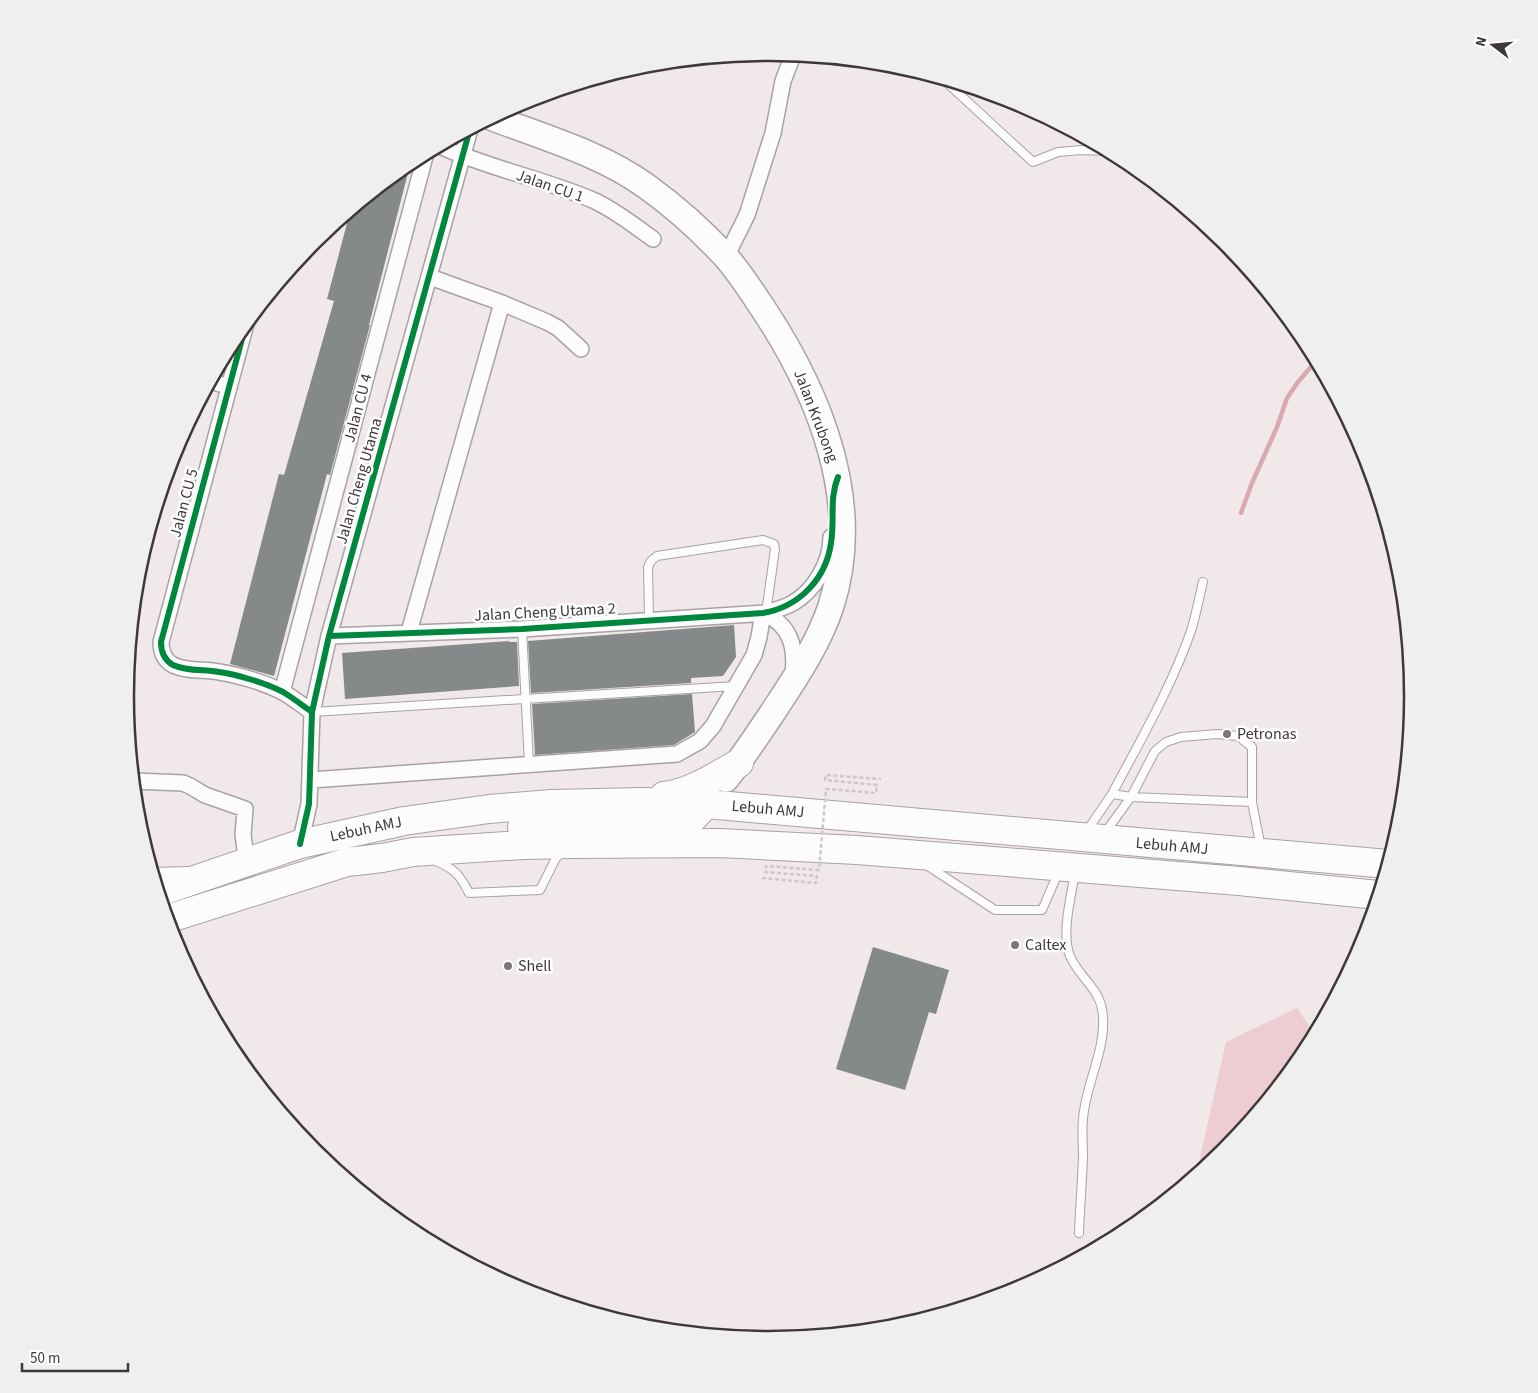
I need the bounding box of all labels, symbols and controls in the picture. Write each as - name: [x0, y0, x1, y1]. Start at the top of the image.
- north arrow: [1468, 20, 1518, 70]
- text: N: [1471, 34, 1492, 49]
- street label: Jalan CU 1: [513, 164, 587, 208]
- street label: Jalan Krubong: [788, 366, 844, 466]
- street label: Jalan CU 4: [338, 371, 378, 445]
- street label: Jalan Cheng Utama: [330, 415, 388, 547]
- street label: Jalan CU 5: [164, 466, 204, 540]
- street label: Jalan Cheng Utama 2: [474, 597, 616, 627]
- place label: Petronas: [1237, 723, 1297, 745]
- marker: Petronas: [1221, 728, 1233, 740]
- street label: Lebuh AMJ: [731, 795, 805, 823]
- street label: Lebuh AMJ: [328, 811, 404, 847]
- street label: Lebuh AMJ: [1135, 832, 1209, 860]
- place label: Caltex: [1025, 934, 1066, 956]
- marker: Caltex: [1009, 939, 1021, 951]
- place label: Shell: [518, 955, 551, 977]
- marker: Shell: [502, 960, 514, 972]
- scale bar: [22, 1340, 129, 1372]
- text: 50 m: [30, 1348, 60, 1369]

